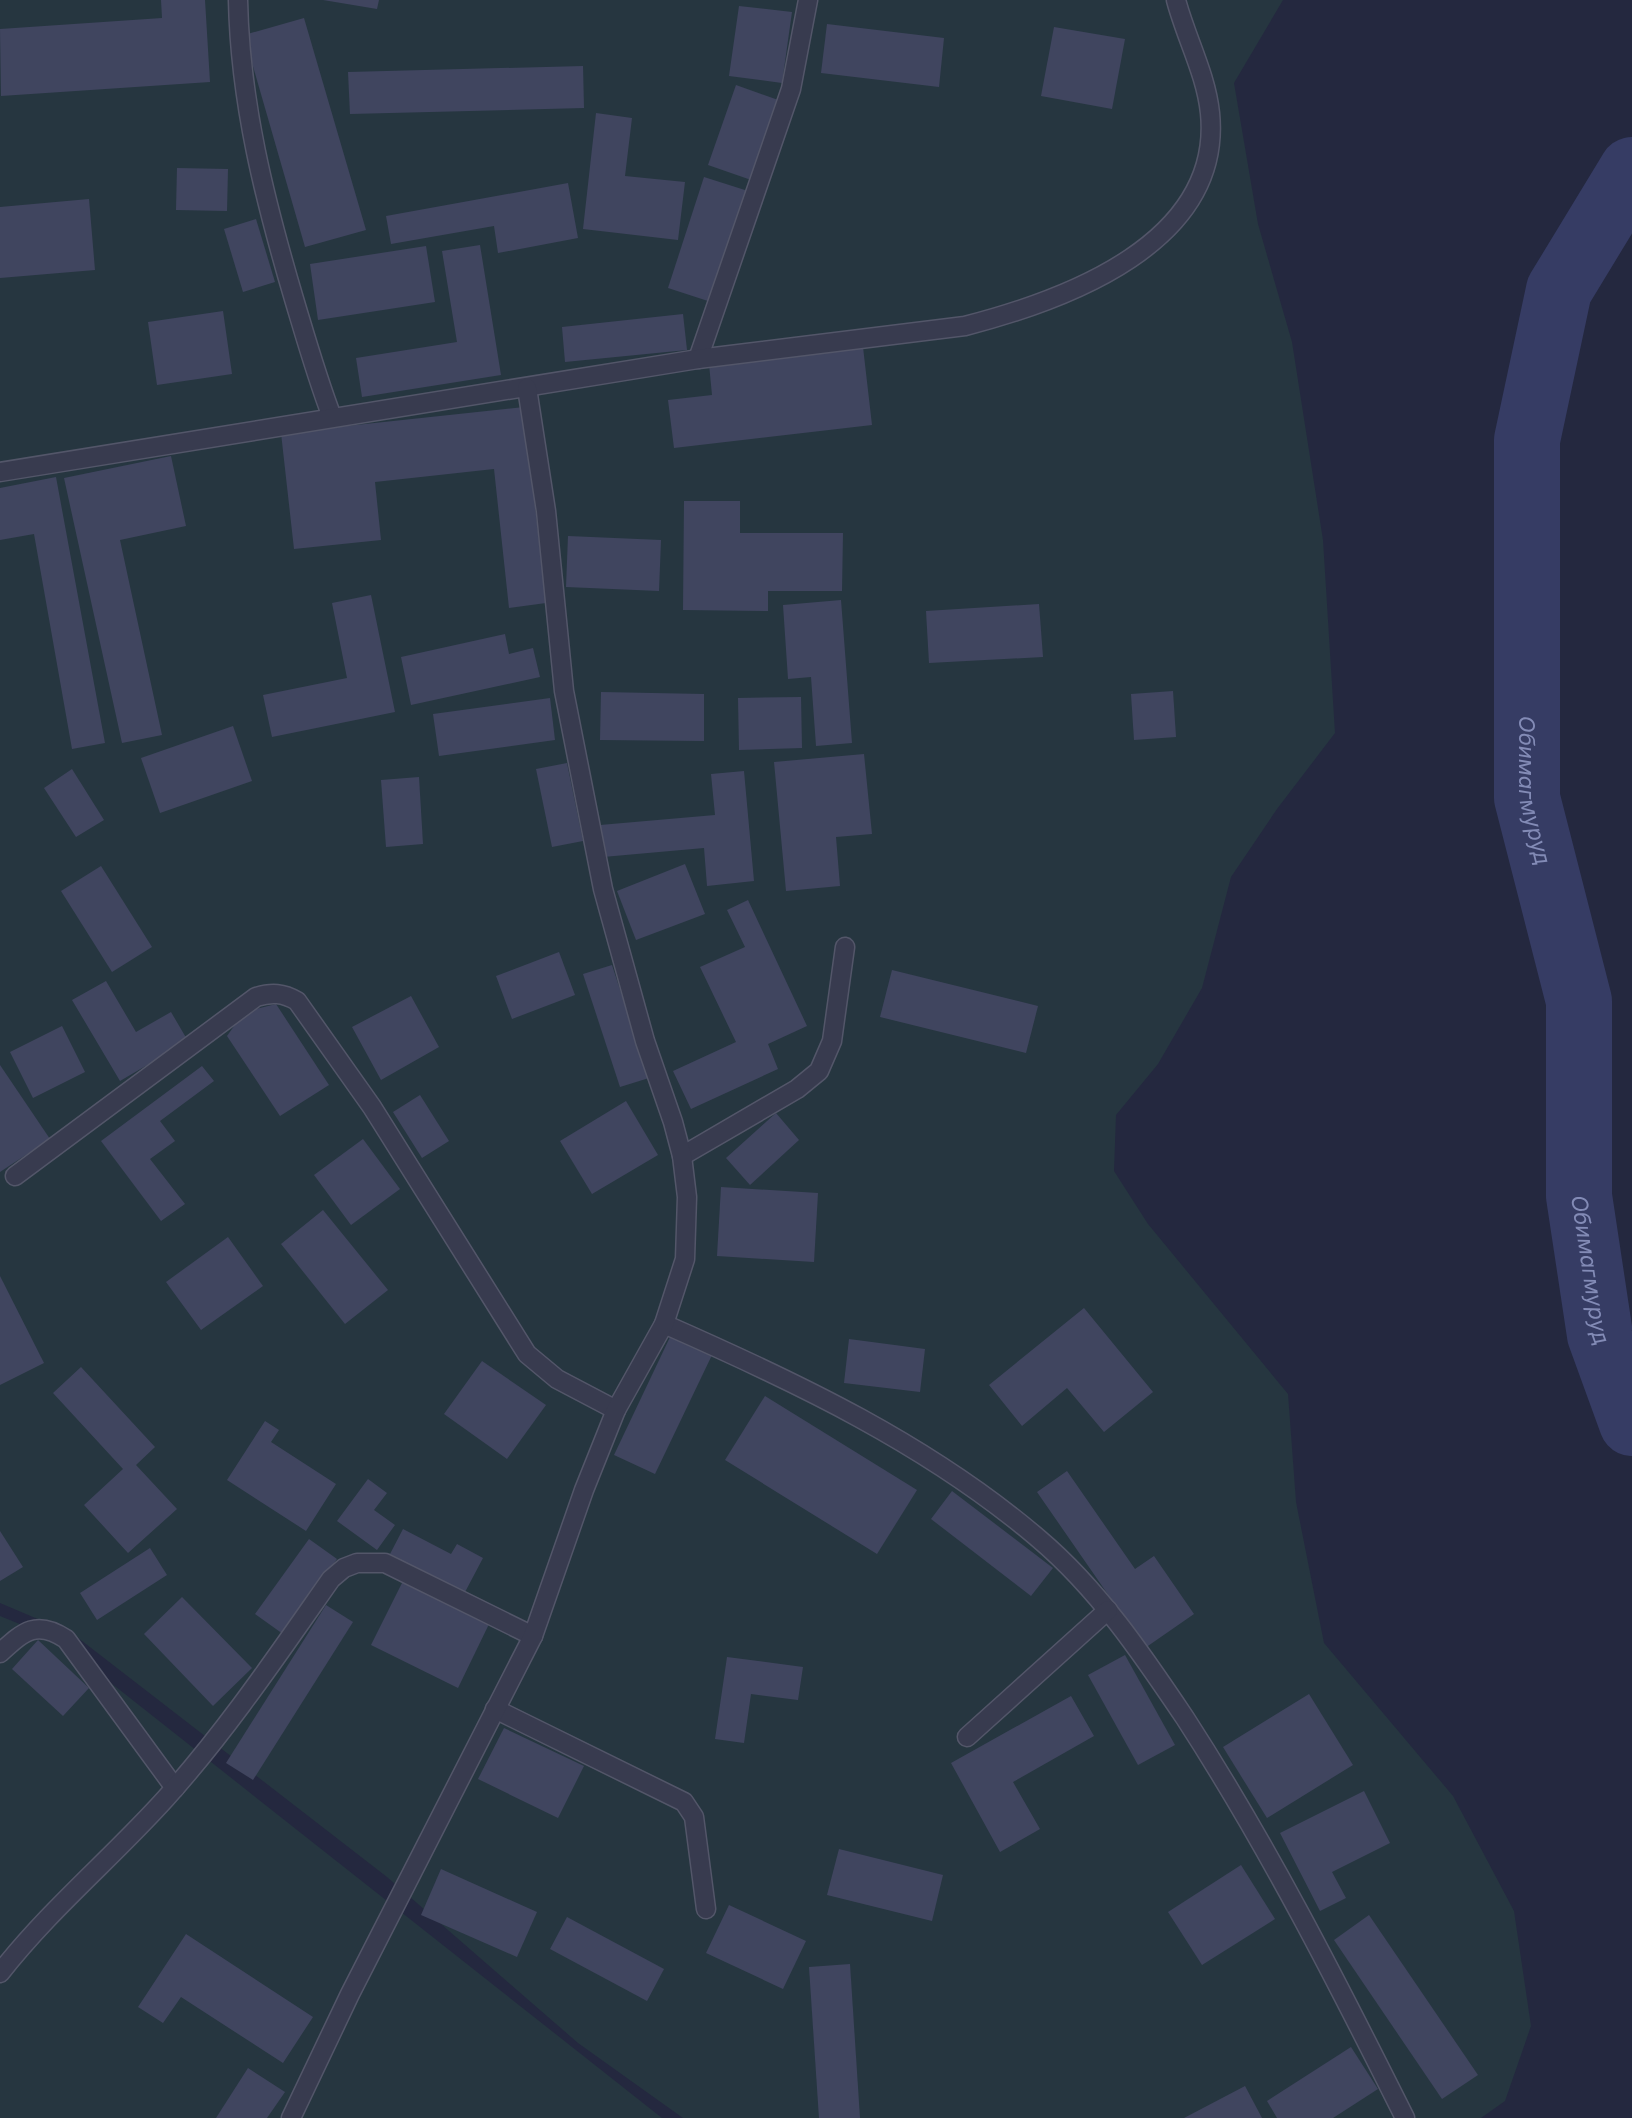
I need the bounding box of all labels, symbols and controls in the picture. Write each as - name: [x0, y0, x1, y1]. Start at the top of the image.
- water label: Обимагмуруд: [1514, 716, 1557, 868]
- water label: Обимагмуруд: [1566, 1193, 1615, 1348]

